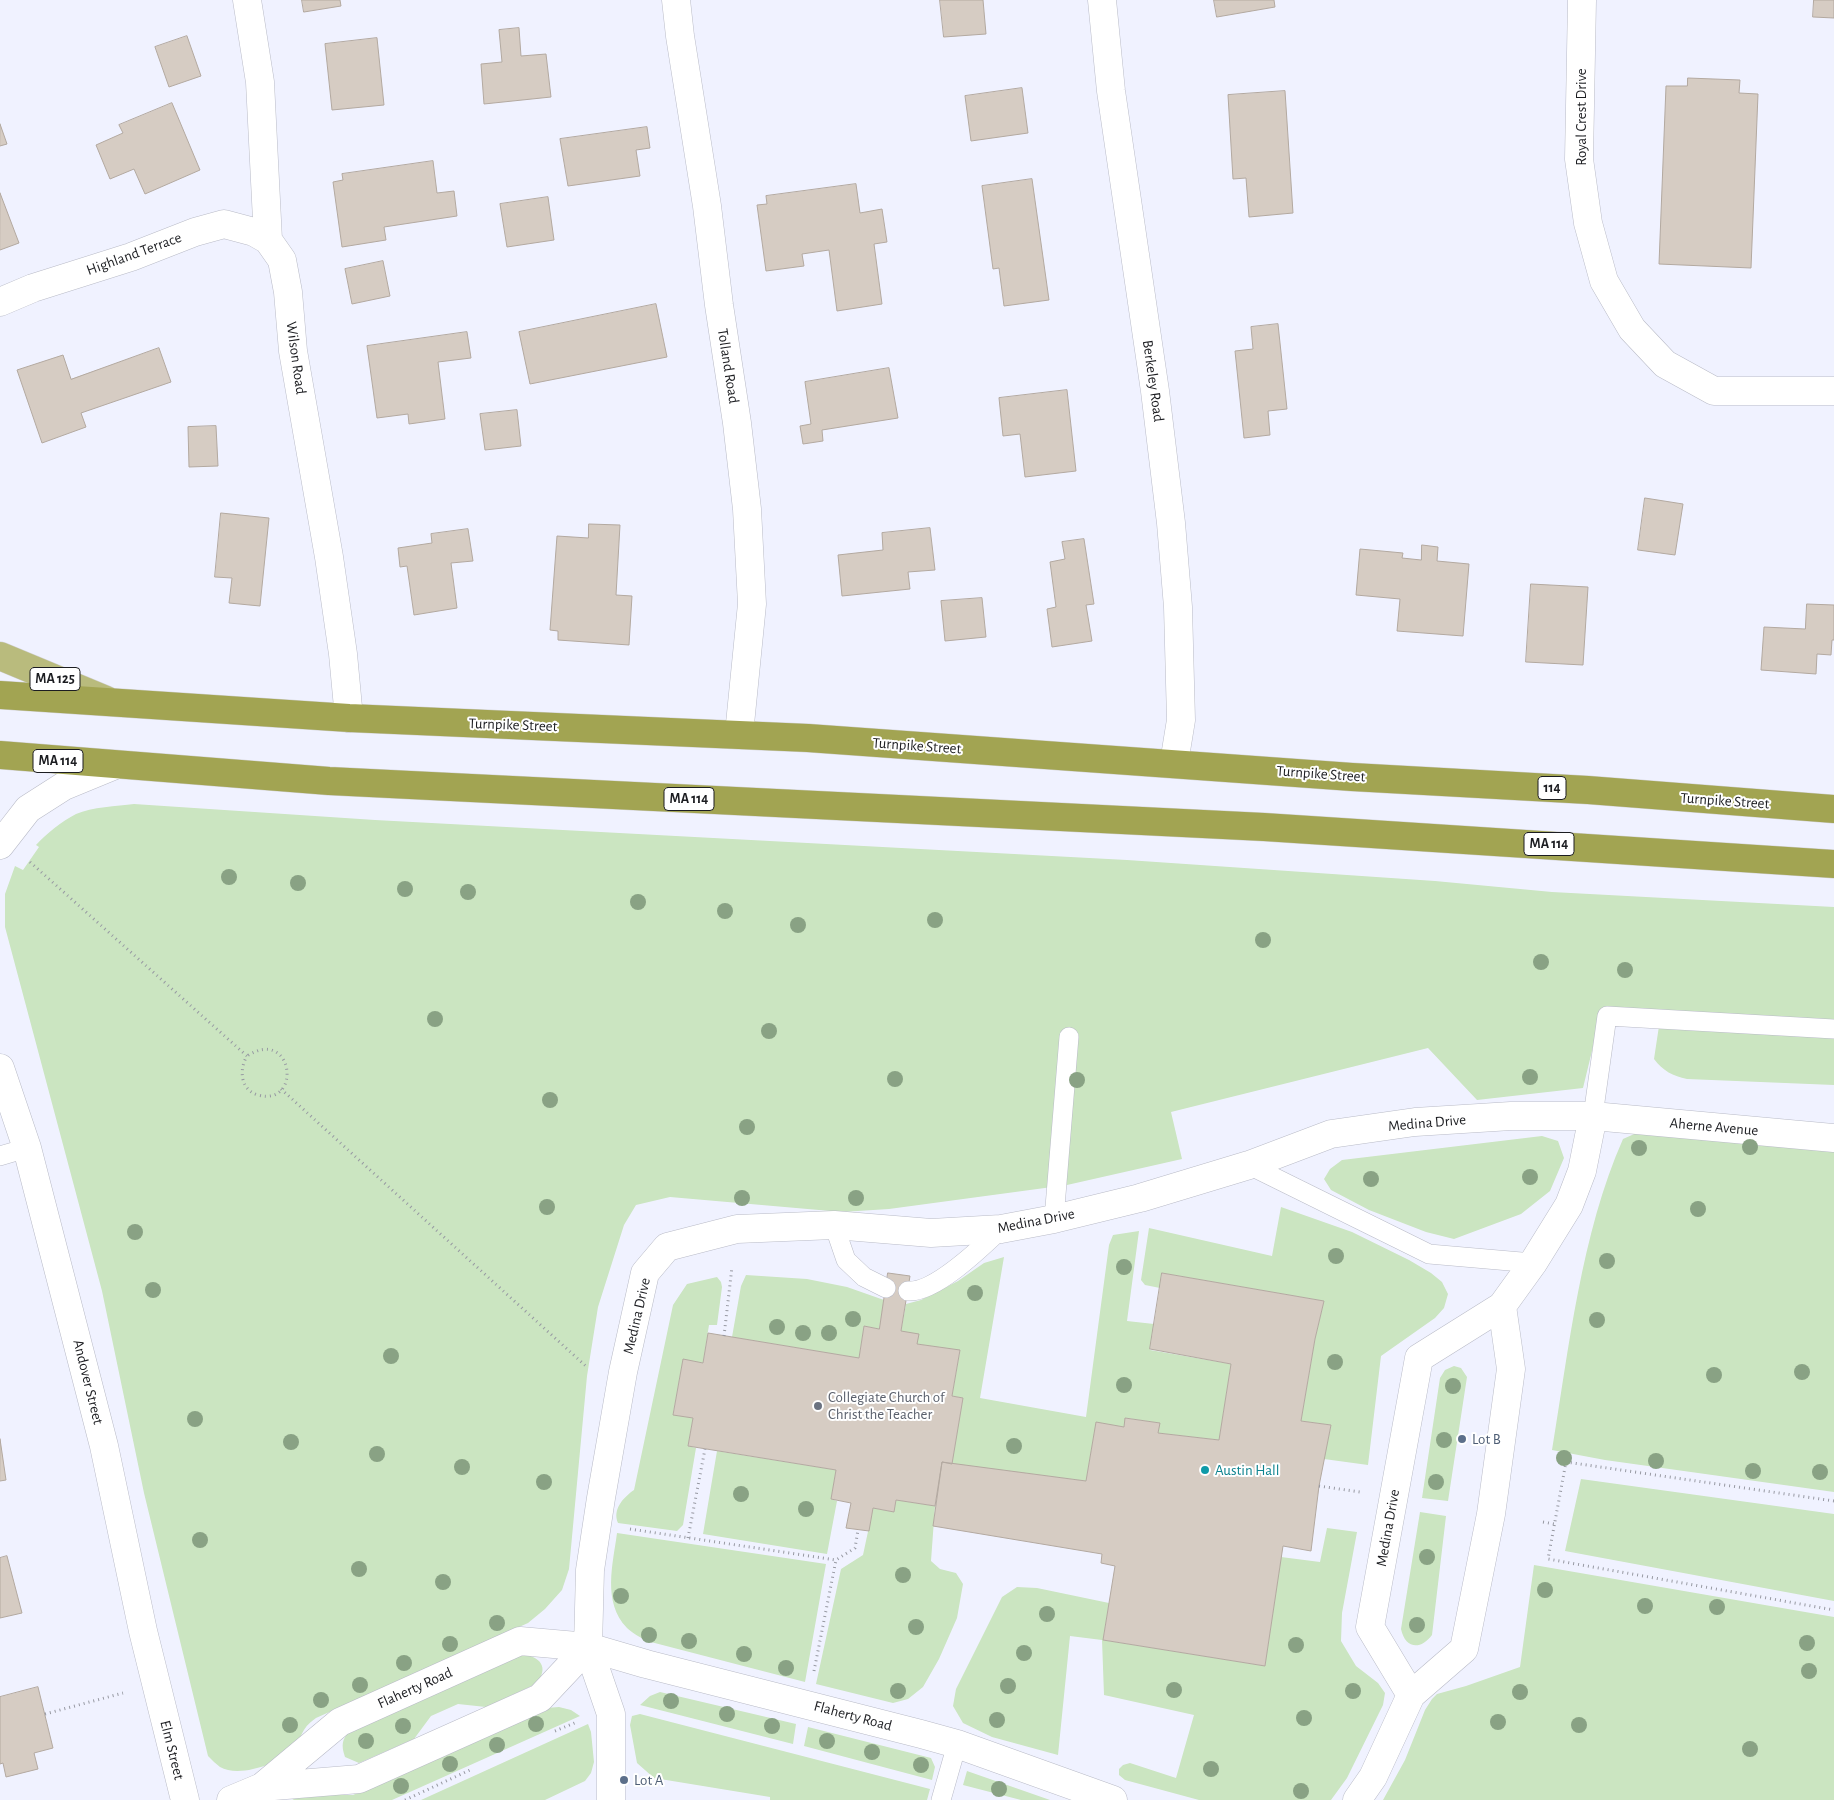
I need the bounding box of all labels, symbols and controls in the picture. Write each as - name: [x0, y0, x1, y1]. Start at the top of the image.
- street label: Royal Crest Drive: [1572, 68, 1590, 166]
- street label: Highland Terrace: [84, 228, 184, 280]
- street label: Wilson Road: [282, 320, 310, 396]
- street label: Tolland Road: [713, 327, 743, 405]
- street label: Berkeley Road: [1138, 339, 1168, 423]
- road number: MA 125: [30, 668, 80, 691]
- street label: Turnpike Street: [468, 714, 558, 736]
- street label: Turnpike Street: [872, 734, 962, 758]
- road number: MA 114: [33, 749, 83, 772]
- street label: Turnpike Street: [1276, 762, 1366, 786]
- road number: 114: [1538, 776, 1566, 800]
- road number: MA 114: [664, 788, 714, 811]
- street label: Turnpike Street: [1680, 789, 1770, 813]
- road number: MA 114: [1524, 832, 1574, 856]
- street label: Medina Drive: [1387, 1111, 1467, 1135]
- street label: Aherne Avenue: [1669, 1114, 1759, 1140]
- street label: Medina Drive: [996, 1205, 1076, 1237]
- street label: Medina Drive: [619, 1276, 655, 1356]
- street label: Andover Street: [69, 1338, 107, 1426]
- place label: Collegiate Church of Christ the Teacher: [828, 1388, 944, 1423]
- marker: Collegiate Church of Christ the Teacher: [812, 1400, 824, 1412]
- place label: Lot B: [1472, 1430, 1501, 1448]
- marker: Lot B: [1456, 1433, 1468, 1445]
- place label: Austin Hall: [1215, 1461, 1279, 1479]
- marker: Austin Hall: [1199, 1464, 1211, 1476]
- street label: Medina Drive: [1372, 1488, 1404, 1568]
- street label: Flaherty Road: [375, 1663, 455, 1713]
- street label: Flaherty Road: [812, 1697, 894, 1735]
- street label: Elm Street: [156, 1718, 188, 1782]
- place label: Lot A: [634, 1771, 663, 1789]
- marker: Lot A: [618, 1774, 630, 1786]

